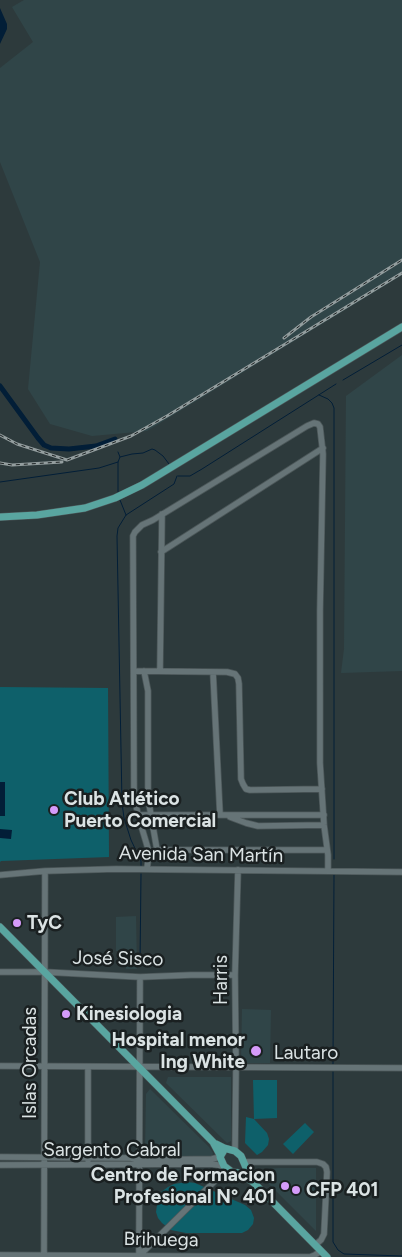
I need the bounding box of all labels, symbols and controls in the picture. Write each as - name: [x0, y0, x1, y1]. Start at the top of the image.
- place label: Club Atlético Puerto Comercial: [64, 788, 216, 832]
- marker: Club Atlético Puerto Comercial: [48, 804, 60, 816]
- street label: Avenida San Martín: [119, 842, 283, 868]
- place label: TyC: [27, 912, 62, 934]
- marker: TyC: [11, 917, 23, 929]
- street label: José Sisco: [72, 947, 164, 971]
- street label: Harris: [210, 955, 232, 1005]
- place label: Kinesiologia: [76, 1003, 182, 1025]
- street label: Islas Orcadas: [19, 1007, 41, 1119]
- marker: Kinesiologia: [60, 1008, 72, 1020]
- place label: Hospital menor Ing White: [112, 1029, 245, 1073]
- street label: Lautaro: [274, 1042, 338, 1064]
- marker: Hospital menor Ing White: [249, 1044, 263, 1058]
- street label: Sargento Cabral: [43, 1139, 181, 1161]
- place label: Centro de Formacion Profesional N° 401: [91, 1164, 275, 1208]
- place label: CFP 401: [306, 1179, 379, 1201]
- marker: Centro de Formacion Profesional N° 401: [279, 1180, 291, 1192]
- marker: CFP 401: [290, 1184, 302, 1196]
- street label: Brihuega: [123, 1228, 199, 1252]

